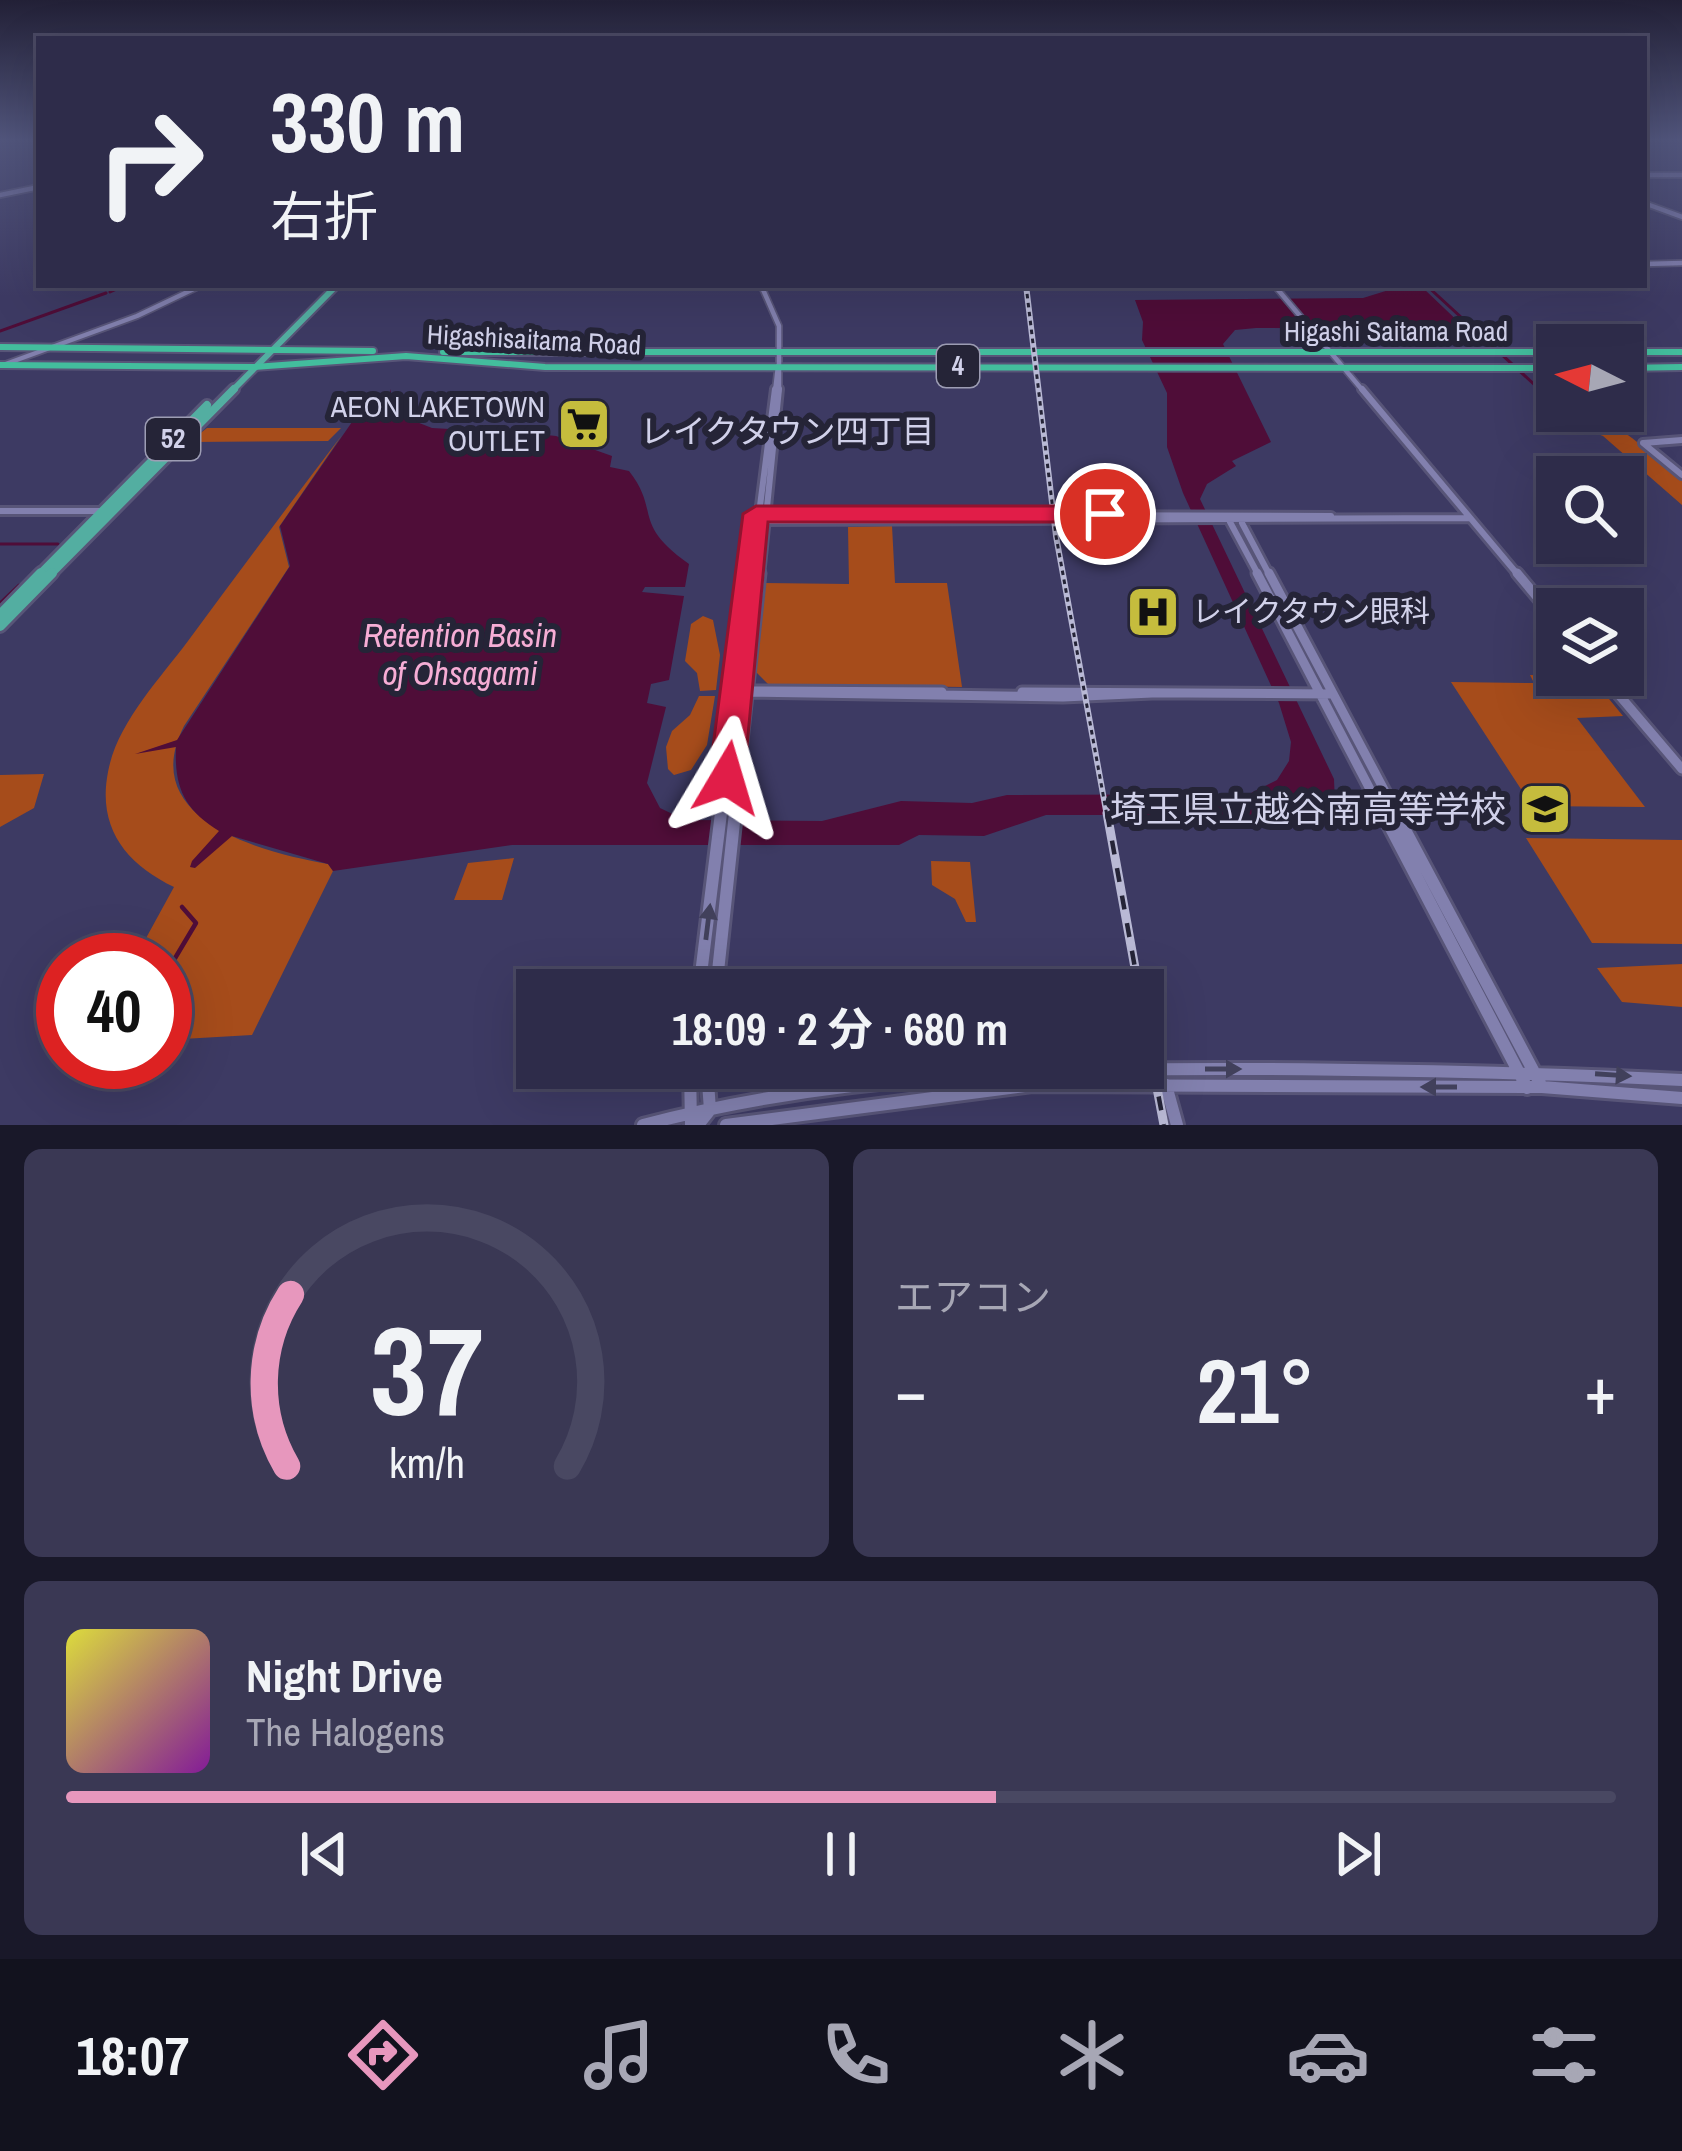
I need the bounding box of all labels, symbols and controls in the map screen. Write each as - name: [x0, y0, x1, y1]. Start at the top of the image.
- text: 330 m: [270, 65, 465, 178]
- icon: right: [72, 84, 228, 240]
- text: 右折: [270, 180, 378, 253]
- street label: Higashi Saitama Road: [1284, 313, 1508, 349]
- street label: Higashisaitama Road: [426, 315, 642, 363]
- north arrow: [1536, 324, 1644, 432]
- map controls: [1536, 324, 1644, 696]
- road number: 4: [937, 345, 979, 387]
- place label: AEON LAKETOWN OUTLET: [330, 386, 545, 460]
- supermarket icon: AEON LAKETOWN OUTLET: [556, 396, 612, 452]
- district label: レイクタウン四丁目: [639, 409, 935, 453]
- road number: 52: [146, 418, 200, 460]
- button: search: [1536, 456, 1644, 564]
- pin: [1054, 463, 1156, 565]
- icon: arrive: [1072, 481, 1138, 547]
- hospital icon: レイクタウン眼科: [1125, 584, 1181, 640]
- button: layers: [1536, 588, 1644, 696]
- place label: レイクタウン眼科: [1192, 591, 1430, 631]
- water label: Retention Basin of Ohsagami: [363, 613, 557, 695]
- position arrow: [664, 715, 790, 841]
- school or university icon: 埼玉県立越谷南高等学校: [1517, 781, 1573, 837]
- place label: 埼玉県立越谷南高等学校: [1110, 785, 1506, 833]
- one-way arrow: [699, 902, 718, 940]
- speed limit sign: 40: [36, 933, 192, 1089]
- text: 18:09 · 2 分 · 680 m: [672, 998, 1008, 1059]
- one-way arrow: [1205, 1059, 1243, 1079]
- one-way arrow: [1595, 1066, 1632, 1085]
- one-way arrow: [1419, 1077, 1457, 1097]
- text: エアコン: [895, 1271, 1051, 1323]
- text: 37: [370, 1286, 483, 1454]
- text: 21°: [1196, 1330, 1315, 1451]
- text: −: [895, 1346, 927, 1435]
- text: +: [1584, 1346, 1616, 1435]
- text: km/h: [388, 1434, 465, 1491]
- text: Night Drive: [246, 1645, 443, 1706]
- text: The Halogens: [246, 1706, 445, 1758]
- icon: previous: [291, 1821, 357, 1887]
- icon: pause: [808, 1821, 874, 1887]
- icon: next: [1325, 1821, 1391, 1887]
- icon: directions: [341, 2013, 425, 2097]
- icon: music: [577, 2013, 661, 2097]
- icon: phone: [814, 2013, 898, 2097]
- icon: climate: [1050, 2013, 1134, 2097]
- icon: car: [1286, 2013, 1370, 2097]
- icon: filters: [1522, 2013, 1606, 2097]
- text: 18:07: [76, 2019, 189, 2092]

